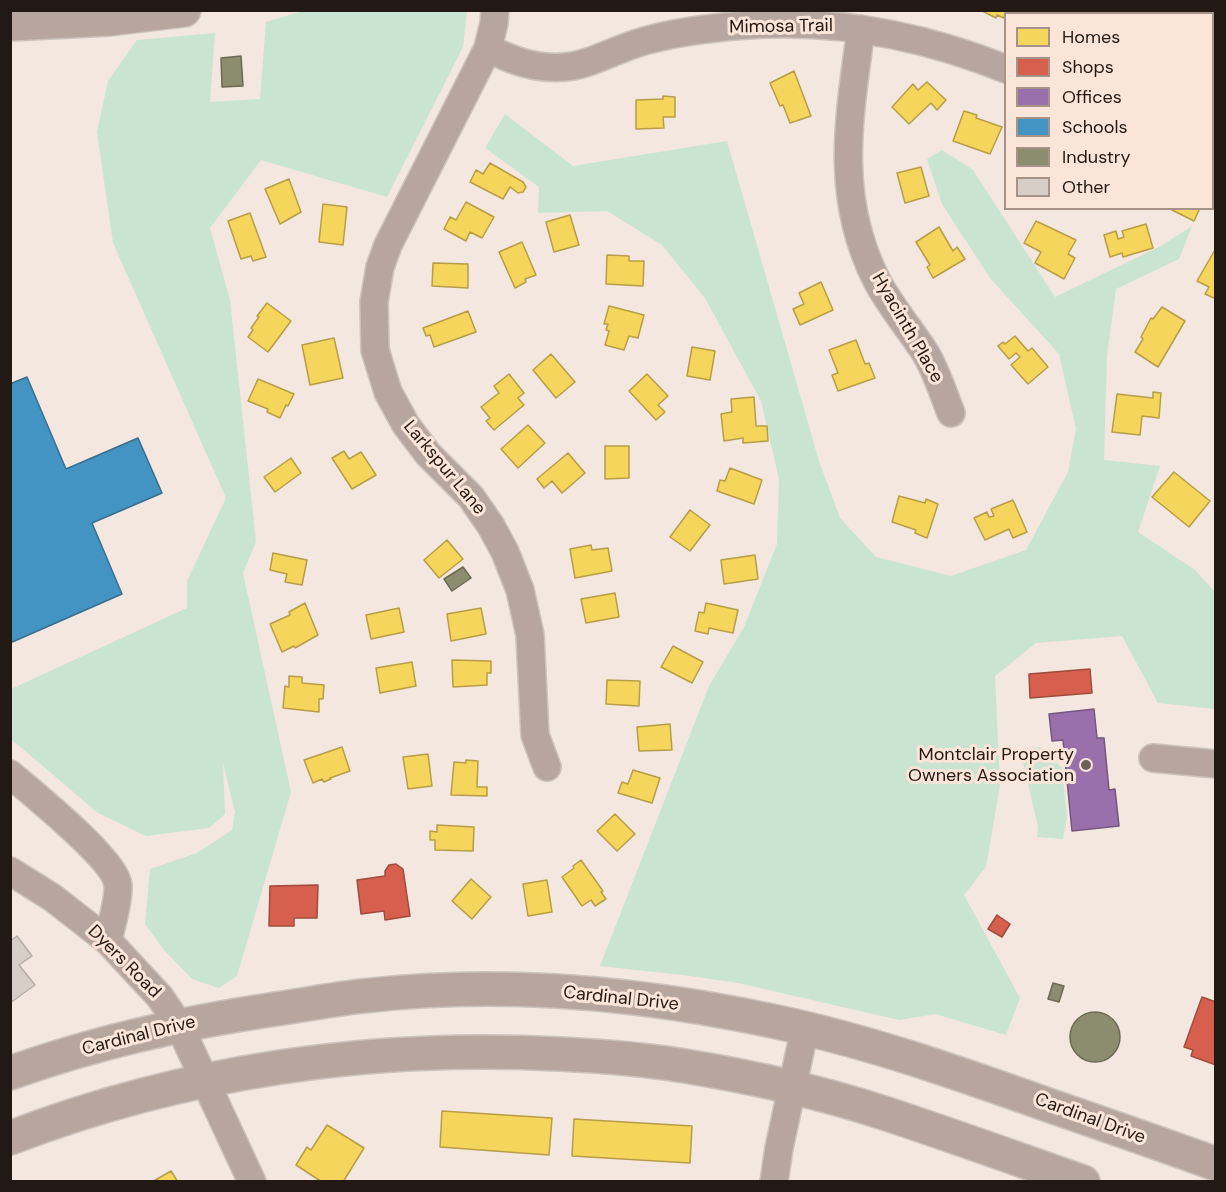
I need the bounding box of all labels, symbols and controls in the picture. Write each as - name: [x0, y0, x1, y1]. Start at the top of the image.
- legend: [1004, 12, 1214, 210]
- street label: Mimosa Trail: [729, 15, 833, 39]
- text: Homes: [1062, 25, 1120, 49]
- text: Shops: [1062, 55, 1114, 79]
- text: Offices: [1062, 85, 1122, 109]
- text: Schools: [1062, 115, 1127, 139]
- text: Industry: [1062, 145, 1131, 169]
- text: Other: [1062, 175, 1110, 199]
- street label: Hyacinth Place: [867, 269, 947, 387]
- street label: Larkspur Lane: [398, 416, 490, 520]
- place label: Montclair Property Owners Association: [908, 744, 1074, 786]
- marker: Montclair Property Owners Association: [1079, 758, 1093, 772]
- street label: Dyers Road: [83, 921, 165, 1003]
- street label: Cardinal Drive: [562, 982, 680, 1016]
- street label: Cardinal Drive: [80, 1011, 198, 1061]
- street label: Cardinal Drive: [1032, 1089, 1148, 1149]

